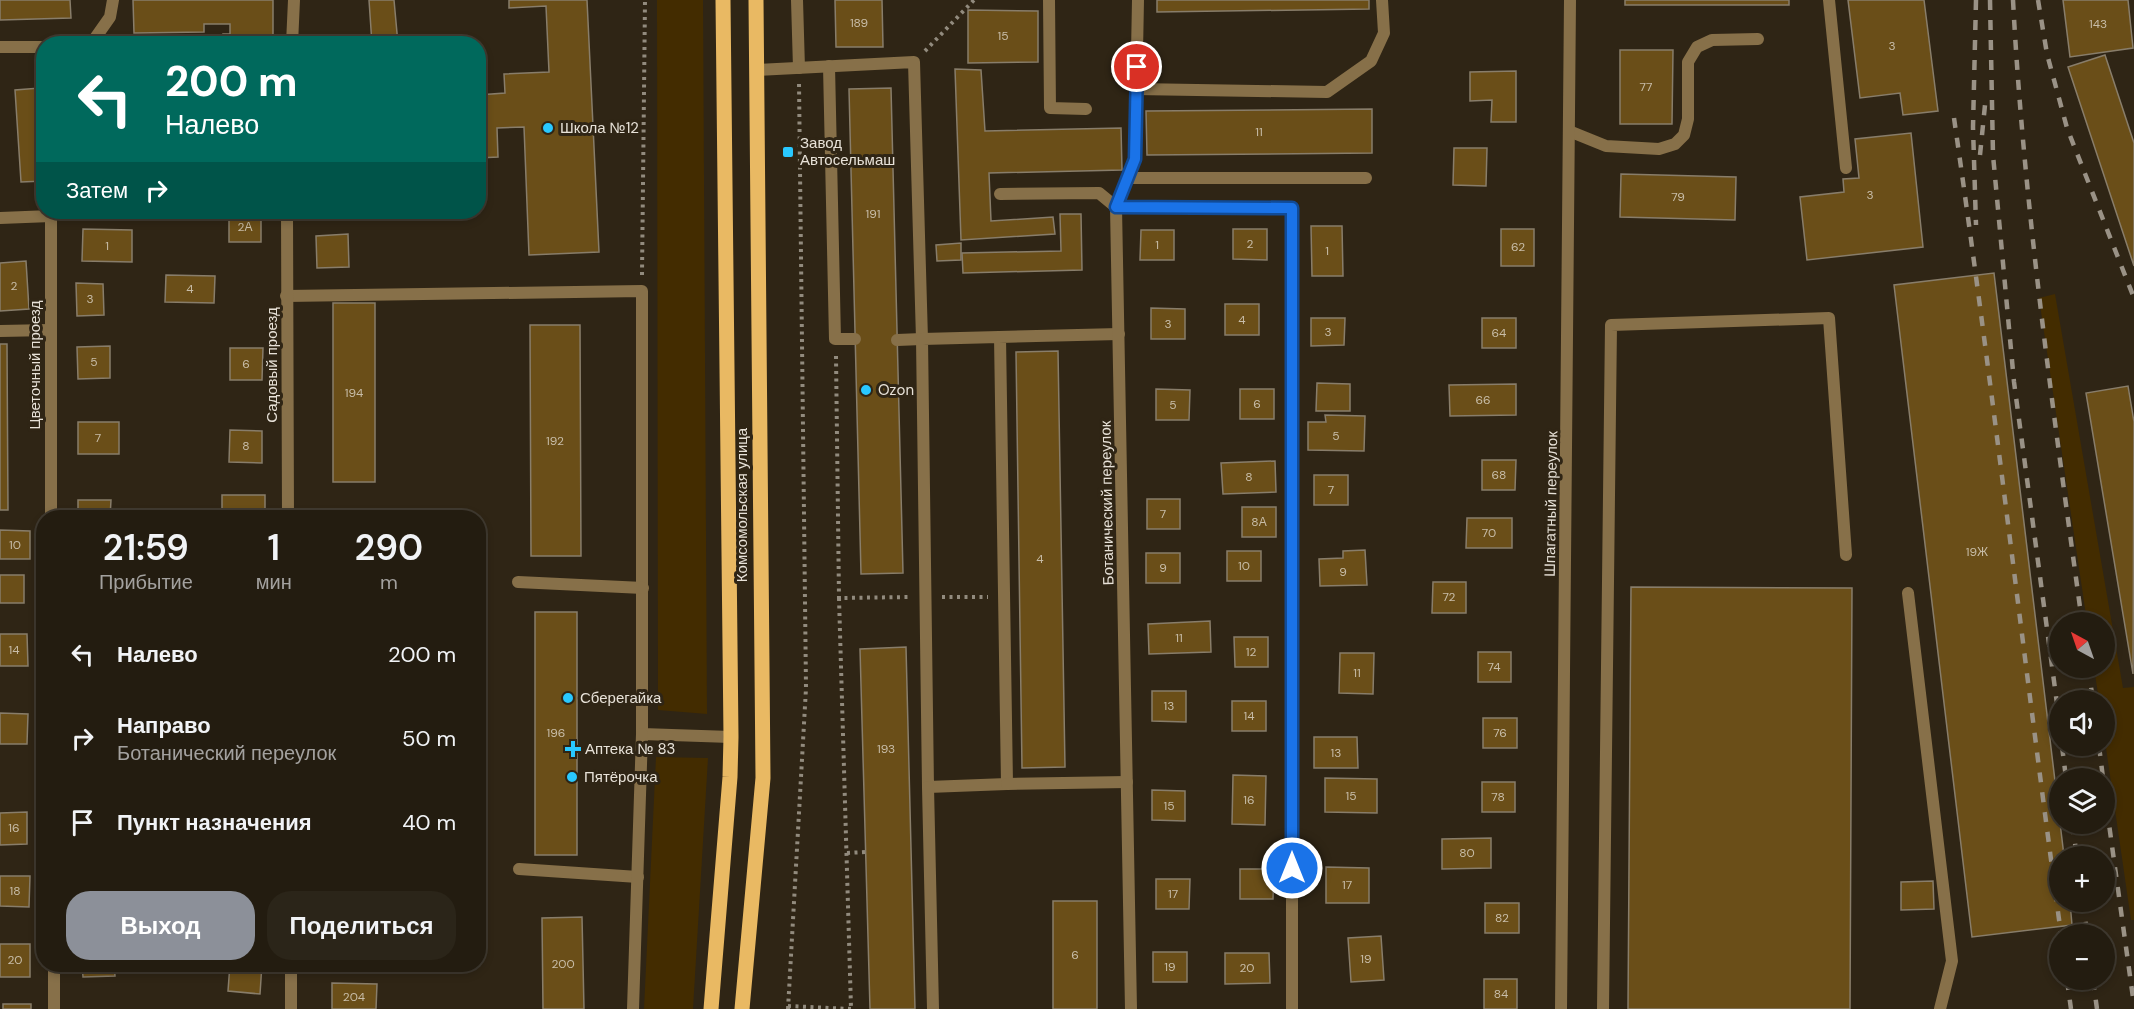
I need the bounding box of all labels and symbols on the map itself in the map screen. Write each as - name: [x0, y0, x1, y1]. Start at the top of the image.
- house number: 189: [850, 15, 868, 31]
- house number: 143: [2089, 16, 2107, 32]
- house number: 15: [997, 28, 1009, 44]
- house number: 3: [1888, 38, 1896, 54]
- pin: [1111, 41, 1162, 92]
- house number: 77: [1640, 79, 1652, 95]
- place label: Школа №12: [560, 118, 639, 138]
- marker: Школа №12: [541, 121, 555, 135]
- house number: 11: [1255, 124, 1263, 140]
- place label: Завод Автосельмаш: [800, 133, 895, 170]
- marker: Завод Автосельмаш: [781, 145, 795, 159]
- house number: 3: [1866, 187, 1874, 203]
- house number: 79: [1671, 189, 1685, 205]
- house number: 191: [866, 206, 880, 222]
- house number: 2А: [238, 219, 252, 235]
- house number: 2: [1247, 236, 1254, 252]
- house number: 1: [1155, 237, 1159, 253]
- house number: 1: [105, 238, 109, 254]
- house number: 62: [1511, 239, 1525, 255]
- house number: 1: [1325, 243, 1329, 259]
- house number: 2: [11, 278, 18, 294]
- house number: 4: [186, 281, 194, 297]
- house number: 3: [86, 291, 94, 307]
- street label: Цветочный проезд: [25, 300, 45, 429]
- street label: Садовый проезд: [262, 307, 282, 423]
- house number: 4: [1238, 312, 1246, 328]
- house number: 3: [1164, 316, 1172, 332]
- house number: 3: [1324, 324, 1332, 340]
- house number: 64: [1492, 325, 1506, 341]
- house number: 5: [90, 354, 98, 370]
- house number: 6: [242, 356, 250, 372]
- place label: Ozon: [878, 380, 914, 400]
- marker: Ozon: [859, 383, 873, 397]
- house number: 194: [345, 385, 363, 401]
- house number: 66: [1475, 392, 1491, 408]
- house number: 6: [1253, 396, 1261, 412]
- house number: 5: [1169, 397, 1177, 413]
- street label: Ботанический переулок: [1096, 420, 1118, 585]
- street label: Комсомольская улица: [732, 427, 752, 582]
- house number: 5: [1332, 428, 1340, 444]
- house number: 7: [95, 430, 101, 446]
- street label: Шпагатный переулок: [1540, 431, 1562, 577]
- house number: 192: [546, 433, 564, 449]
- house number: 8: [242, 438, 250, 454]
- house number: 68: [1492, 467, 1506, 483]
- house number: 8: [1245, 469, 1253, 485]
- house number: 7: [1328, 482, 1334, 498]
- house number: 7: [1160, 506, 1166, 522]
- house number: 8А: [1251, 514, 1267, 530]
- house number: 70: [1482, 525, 1496, 541]
- house number: 10: [9, 537, 21, 553]
- house number: 19Ж: [1966, 544, 1988, 560]
- house number: 4: [1036, 551, 1044, 567]
- house number: 10: [1238, 558, 1250, 574]
- house number: 9: [1159, 560, 1167, 576]
- house number: 9: [1339, 564, 1347, 580]
- house number: 72: [1442, 589, 1456, 605]
- north arrow: [2049, 612, 2115, 678]
- house number: 11: [1175, 630, 1183, 646]
- house number: 14: [8, 642, 20, 658]
- house number: 12: [1246, 644, 1256, 660]
- house number: 74: [1488, 659, 1500, 675]
- house number: 11: [1353, 665, 1361, 681]
- place label: Сберегайка: [580, 688, 662, 708]
- marker: Сберегайка: [561, 691, 575, 705]
- house number: 13: [1164, 698, 1174, 714]
- house number: 14: [1243, 708, 1255, 724]
- house number: 196: [547, 725, 565, 741]
- house number: 76: [1493, 725, 1507, 741]
- place label: Аптека № 83: [585, 739, 675, 759]
- house number: 193: [877, 741, 895, 757]
- marker: Аптека № 83: [566, 742, 580, 756]
- house number: 13: [1331, 745, 1341, 761]
- place label: Пятёрочка: [584, 767, 658, 787]
- marker: Пятёрочка: [565, 770, 579, 784]
- house number: 15: [1345, 788, 1357, 804]
- house number: 78: [1491, 789, 1505, 805]
- house number: 16: [1243, 792, 1255, 808]
- house number: 15: [1163, 798, 1175, 814]
- house number: 16: [8, 820, 20, 836]
- position arrow: [1260, 836, 1324, 900]
- house number: 80: [1459, 845, 1475, 861]
- house number: 17: [1342, 877, 1352, 893]
- house number: 18: [9, 883, 21, 899]
- house number: 17: [1168, 886, 1178, 902]
- house number: 82: [1495, 910, 1509, 926]
- house number: 6: [1071, 947, 1079, 963]
- house number: 19: [1360, 951, 1372, 967]
- house number: 20: [7, 952, 23, 968]
- house number: 200: [551, 956, 575, 972]
- house number: 19: [1164, 959, 1176, 975]
- house number: 20: [1239, 960, 1255, 976]
- house number: 84: [1494, 986, 1508, 1002]
- house number: 204: [343, 989, 365, 1005]

